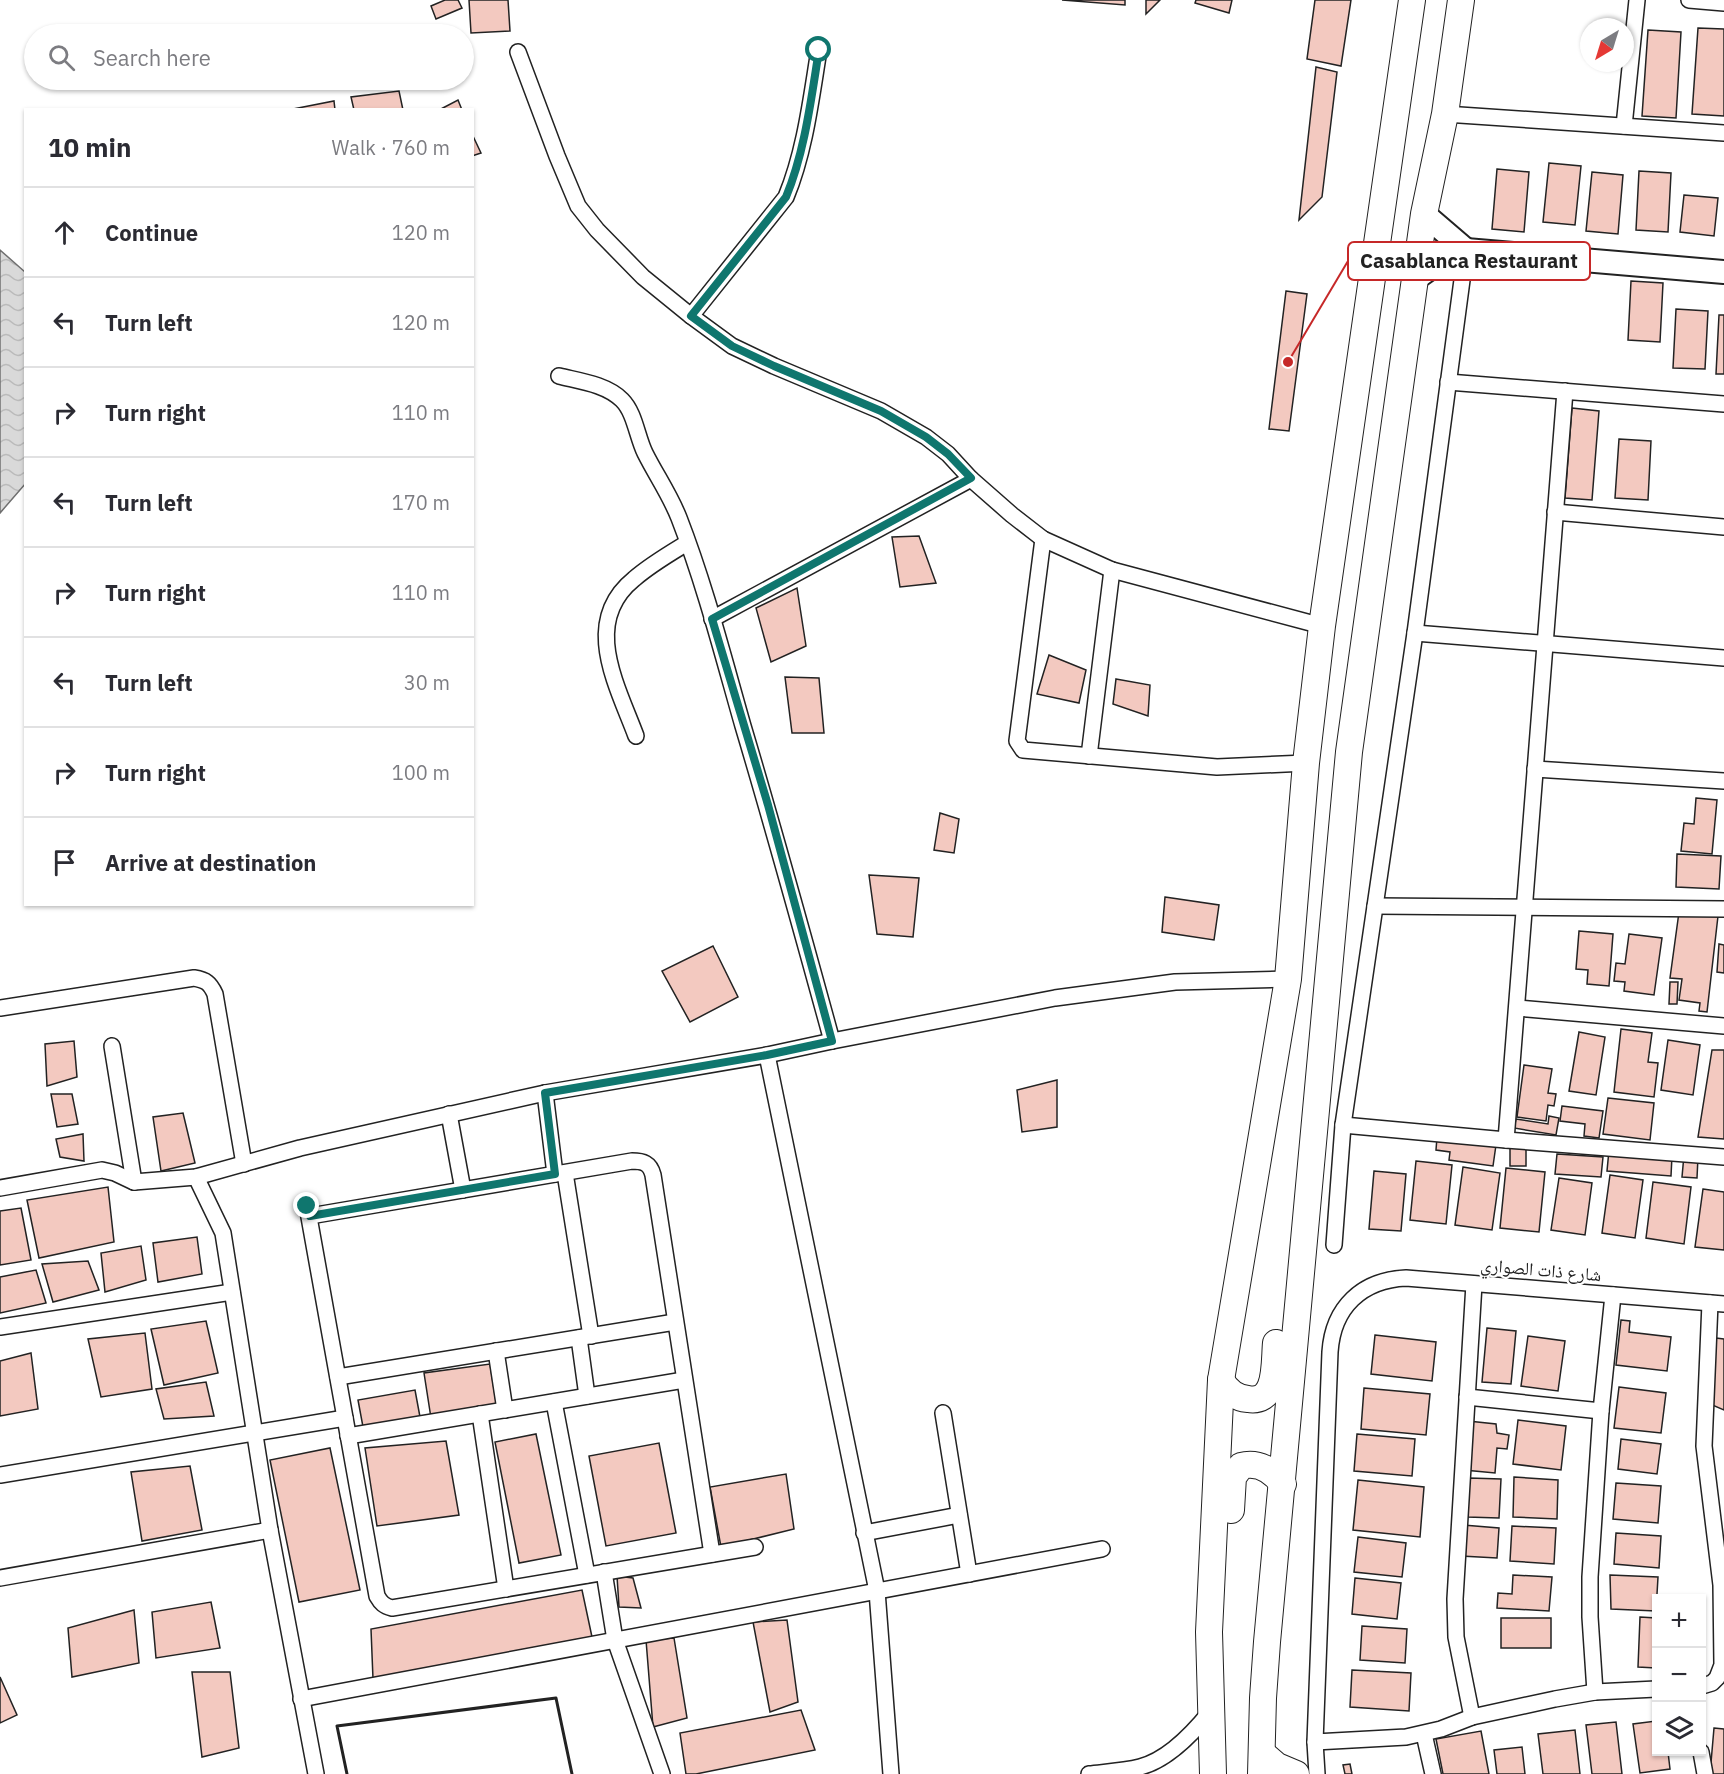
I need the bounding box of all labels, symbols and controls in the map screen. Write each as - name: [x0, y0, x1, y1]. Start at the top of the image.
- north arrow: [1580, 18, 1634, 72]
- search box: [24, 24, 474, 90]
- route start: [805, 36, 831, 62]
- icon: search: [45, 41, 78, 74]
- text: Search here: [93, 43, 211, 72]
- text: 10 min: [48, 130, 132, 164]
- text: Walk · 760 m: [332, 134, 450, 161]
- icon: ahead: [48, 216, 81, 249]
- text: Continue: [105, 218, 198, 247]
- text: 120 m: [392, 219, 450, 246]
- callout: Casablanca Restaurant: [1348, 242, 1590, 280]
- text: Casablanca Restaurant: [1360, 247, 1578, 274]
- icon: left: [48, 306, 81, 339]
- text: Turn left: [105, 308, 193, 337]
- text: 120 m: [392, 309, 450, 336]
- icon: right: [48, 396, 81, 429]
- text: Turn right: [105, 398, 206, 427]
- text: 110 m: [392, 399, 450, 426]
- icon: left: [48, 486, 81, 519]
- text: Turn left: [105, 488, 193, 517]
- text: 170 m: [392, 489, 450, 516]
- icon: right: [48, 576, 81, 609]
- text: Turn right: [105, 578, 206, 607]
- text: 110 m: [392, 579, 450, 606]
- icon: left: [48, 666, 81, 699]
- text: Turn left: [105, 668, 193, 697]
- text: 30 m: [404, 669, 450, 696]
- icon: right: [48, 756, 81, 789]
- text: Turn right: [105, 758, 206, 787]
- text: 100 m: [392, 759, 450, 786]
- icon: arrive: [48, 846, 81, 879]
- text: Arrive at destination: [105, 848, 316, 877]
- route end: [293, 1192, 319, 1218]
- street label: شارع ذات الصواري: [1479, 1253, 1602, 1290]
- map controls: [1652, 1594, 1706, 1756]
- button: +: [1652, 1594, 1706, 1648]
- button: −: [1652, 1648, 1706, 1702]
- button: layers: [1652, 1702, 1706, 1756]

